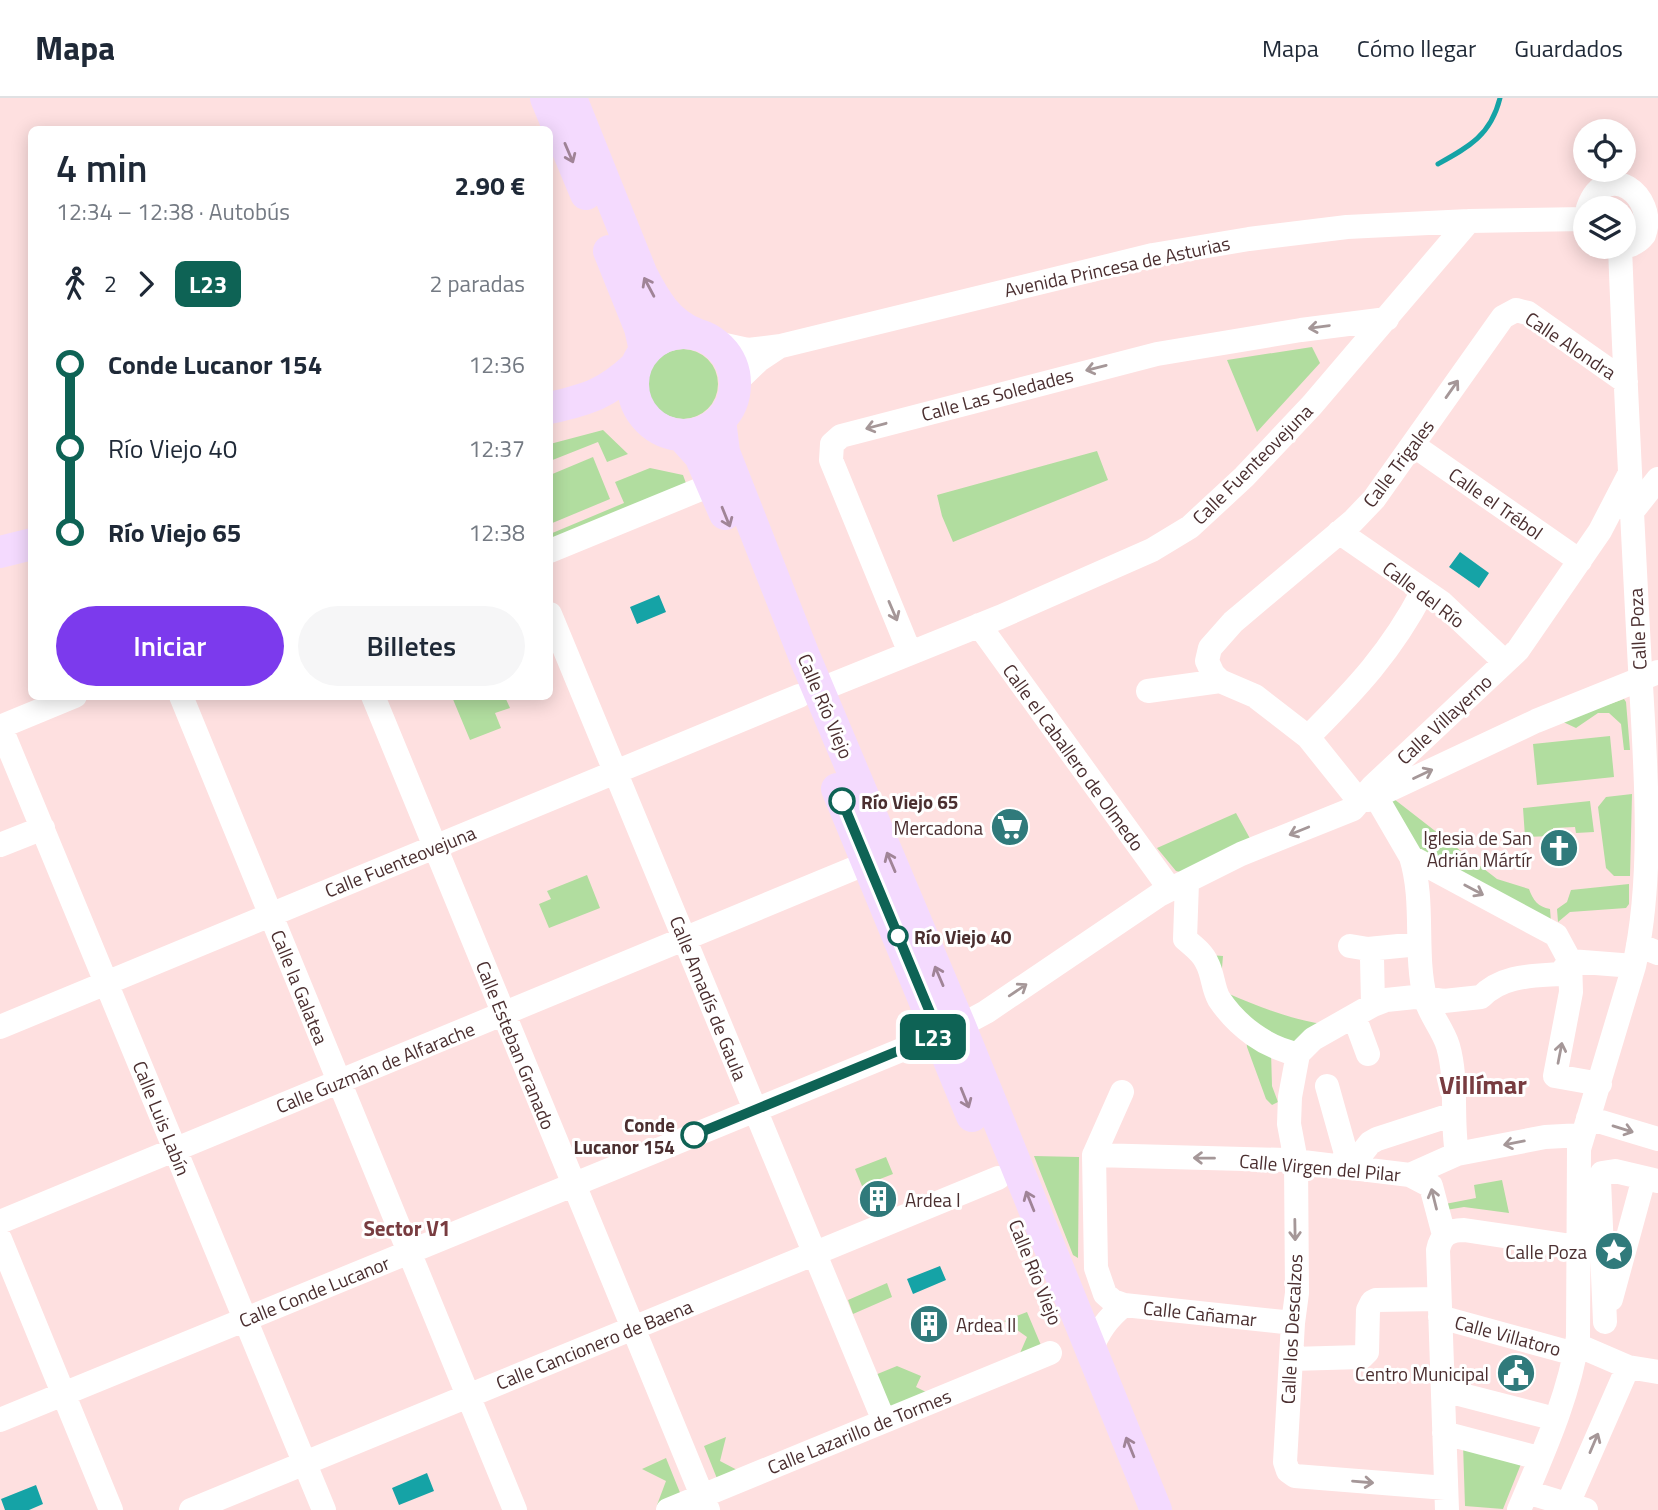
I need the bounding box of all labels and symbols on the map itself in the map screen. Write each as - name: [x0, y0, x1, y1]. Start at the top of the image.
- one-way arrow: [563, 142, 576, 163]
- street label: Avenida Princesa de Asturias: [1001, 228, 1233, 304]
- one-way arrow: [641, 277, 655, 298]
- street label: Calle Alondra: [1520, 304, 1623, 387]
- one-way arrow: [1309, 321, 1331, 334]
- street label: Calle Las Soledades: [918, 360, 1076, 428]
- one-way arrow: [1085, 362, 1108, 375]
- one-way arrow: [1445, 380, 1459, 399]
- street label: Calle Fuenteovejuna: [1185, 397, 1319, 531]
- street label: Calle Trigales: [1355, 413, 1441, 513]
- one-way arrow: [865, 420, 888, 433]
- street label: Calle el Trébol: [1443, 460, 1549, 546]
- one-way arrow: [721, 505, 734, 527]
- street label: Calle del Río: [1377, 553, 1471, 635]
- street label: Calle Poza: [1620, 587, 1654, 671]
- one-way arrow: [888, 599, 901, 621]
- street label: Calle Río Viejo: [791, 649, 861, 763]
- street label: Calle el Caballero de Olmedo: [996, 657, 1152, 857]
- street label: Calle Villayerno: [1390, 667, 1498, 771]
- one-way arrow: [1412, 767, 1433, 781]
- place label: Río Viejo 65: [861, 787, 959, 816]
- marker: Río Viejo 65: [829, 788, 855, 814]
- supermarket icon: Mercadona: [989, 806, 1031, 848]
- place label: Mercadona: [894, 813, 983, 842]
- street label: Calle Fuenteovejuna: [320, 817, 480, 905]
- place label: Iglesia de San Adrián Mártír: [1423, 823, 1532, 874]
- one-way arrow: [1289, 825, 1310, 838]
- church icon: Iglesia de San Adrián Mártír: [1538, 827, 1580, 869]
- one-way arrow: [884, 852, 897, 873]
- one-way arrow: [1463, 884, 1484, 897]
- street label: Calle Amadís de Gaula: [663, 911, 755, 1085]
- place label: Río Viejo 40: [914, 922, 1012, 951]
- street label: Calle la Galatea: [264, 925, 336, 1049]
- marker: Río Viejo 40: [888, 926, 908, 946]
- street label: Calle Esteban Granado: [469, 956, 563, 1134]
- one-way arrow: [931, 965, 944, 987]
- one-way arrow: [1008, 983, 1027, 998]
- street label: Calle Guzmán de Alfarache: [271, 1014, 479, 1120]
- line badge: L23: [893, 1014, 973, 1060]
- one-way arrow: [1553, 1042, 1567, 1065]
- street label: Calle Luis Labín: [126, 1056, 198, 1180]
- district label: Villímar: [1439, 1065, 1527, 1104]
- one-way arrow: [959, 1086, 972, 1108]
- place label: Conde Lucanor 154: [574, 1110, 675, 1161]
- marker: Conde Lucanor 154: [681, 1122, 707, 1148]
- one-way arrow: [1612, 1123, 1634, 1136]
- one-way arrow: [1503, 1137, 1526, 1150]
- street label: Calle Virgen del Pilar: [1238, 1145, 1402, 1189]
- one-way arrow: [1193, 1151, 1216, 1165]
- building icon: Ardea I: [857, 1178, 899, 1220]
- place label: Ardea I: [905, 1185, 961, 1214]
- one-way arrow: [1427, 1189, 1440, 1211]
- one-way arrow: [1022, 1191, 1035, 1213]
- district label: Sector V1: [363, 1212, 451, 1244]
- street label: Calle Río Viejo: [1002, 1215, 1070, 1329]
- one-way arrow: [1288, 1218, 1302, 1241]
- place icon: Calle Poza: [1593, 1230, 1635, 1272]
- place label: Calle Poza: [1505, 1237, 1587, 1266]
- street label: Calle Conde Lucanor: [234, 1247, 394, 1334]
- street label: Calle los Descalzos: [1273, 1253, 1309, 1405]
- street label: Calle Cancionero de Baena: [491, 1291, 697, 1397]
- street label: Calle Cañamar: [1142, 1293, 1259, 1333]
- building icon: Ardea II: [908, 1303, 950, 1345]
- street label: Calle Villatoro: [1452, 1307, 1564, 1363]
- place label: Ardea II: [956, 1310, 1016, 1339]
- public building icon: Centro Municipal: [1495, 1352, 1537, 1394]
- place label: Centro Municipal: [1355, 1359, 1489, 1388]
- street label: Calle Lazarillo de Tormes: [763, 1381, 955, 1481]
- one-way arrow: [1588, 1433, 1601, 1454]
- one-way arrow: [1123, 1437, 1136, 1458]
- one-way arrow: [1351, 1476, 1374, 1489]

